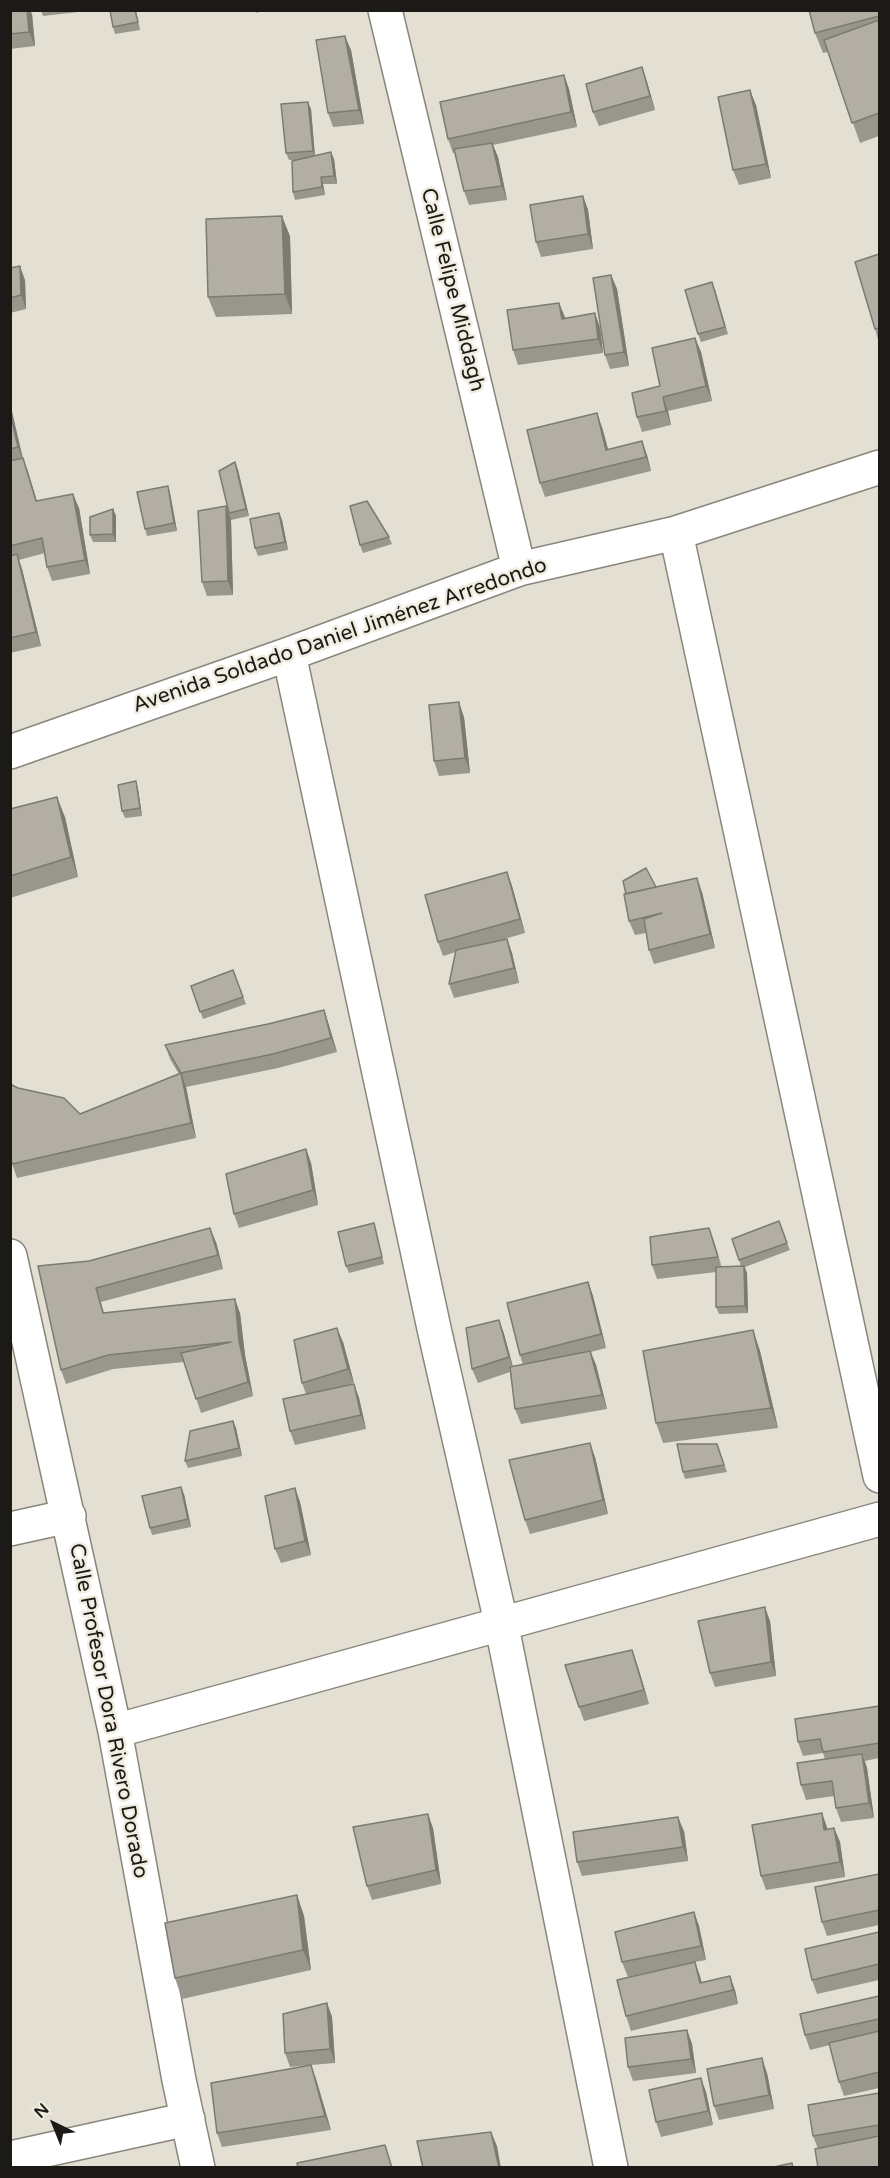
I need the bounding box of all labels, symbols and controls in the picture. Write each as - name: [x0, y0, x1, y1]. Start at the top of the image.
- street label: Calle Felipe Middagh: [415, 186, 489, 394]
- street label: Avenida Soldado Daniel Jiménez Arredondo: [130, 553, 550, 719]
- street label: Calle Profesor Dora Rivero Dorado: [63, 1541, 153, 1881]
- north arrow: [24, 2094, 84, 2154]
- text: N: [30, 2099, 53, 2123]

